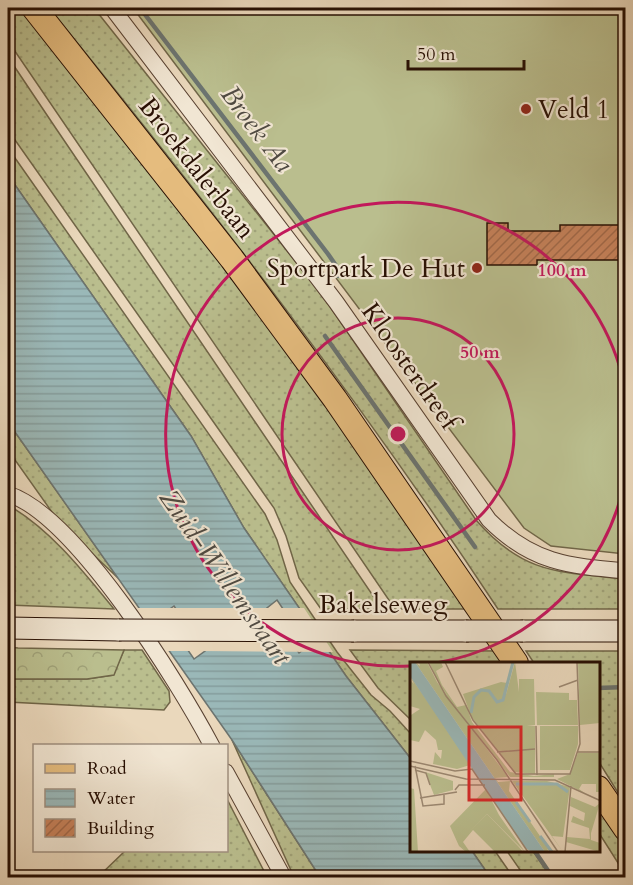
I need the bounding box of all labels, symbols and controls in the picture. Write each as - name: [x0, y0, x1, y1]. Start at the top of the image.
- scale bar: [408, 33, 524, 71]
- text: 50 m: [417, 42, 456, 67]
- water label: Broek Aa: [212, 78, 302, 180]
- street label: Broekdalerbaan: [131, 90, 264, 246]
- place label: Veld 1: [538, 92, 610, 127]
- marker: Veld 1: [519, 102, 533, 116]
- place label: Sportpark De Hut: [267, 251, 465, 286]
- text: 100 m: [537, 258, 587, 283]
- marker: Sportpark De Hut: [470, 261, 484, 275]
- street label: Kloosterdreef: [353, 296, 469, 440]
- text: 50 m: [460, 340, 500, 365]
- centre of rings: [388, 424, 408, 444]
- water label: Zuid-Willemsvaart: [151, 482, 300, 673]
- street label: Bakelseweg: [319, 587, 448, 622]
- inset map: [410, 662, 600, 852]
- legend: [33, 744, 228, 852]
- text: Road: [87, 756, 127, 781]
- text: Water: [86, 786, 136, 811]
- text: Building: [87, 816, 155, 841]

